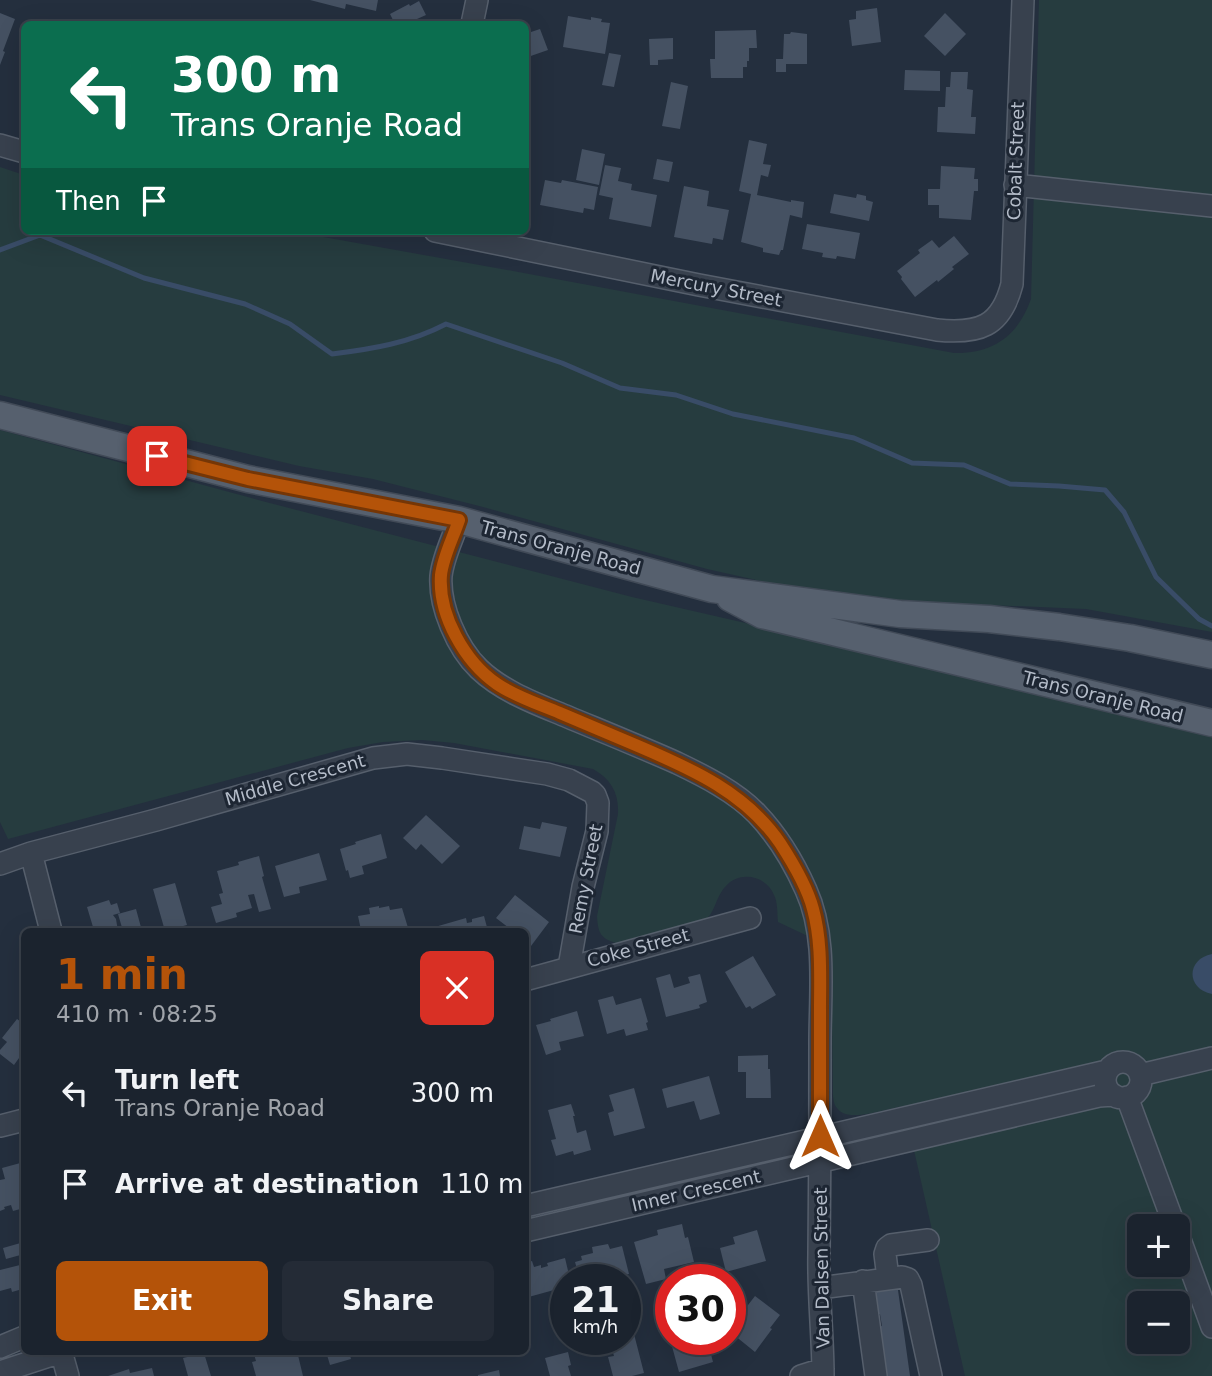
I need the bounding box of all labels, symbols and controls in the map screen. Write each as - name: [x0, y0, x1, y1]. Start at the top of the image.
- text: 300 m: [171, 47, 341, 104]
- icon: left: [56, 49, 147, 140]
- street label: Cobalt Street: [1003, 101, 1028, 221]
- text: Trans Oranje Road: [171, 106, 463, 144]
- icon: arrive: [135, 182, 173, 220]
- text: Then: [56, 186, 121, 216]
- street label: Mercury Street: [649, 264, 784, 311]
- pin: [127, 426, 187, 486]
- icon: arrive: [138, 437, 176, 475]
- street label: Trans Oranje Road: [478, 516, 643, 579]
- street label: Trans Oranje Road: [1020, 666, 1185, 727]
- street label: Middle Crescent: [222, 749, 367, 810]
- street label: Remy Street: [565, 822, 606, 936]
- street label: Coke Street: [585, 924, 691, 971]
- text: 1 min: [56, 950, 188, 999]
- button: close: [420, 951, 494, 1025]
- text: 410 m · 08:25: [56, 1001, 218, 1027]
- text: Turn left: [115, 1065, 239, 1095]
- icon: left: [56, 1074, 94, 1112]
- text: 300 m: [411, 1078, 494, 1108]
- text: Trans Oranje Road: [115, 1095, 325, 1121]
- position arrow: [783, 1099, 857, 1173]
- icon: arrive: [56, 1165, 94, 1203]
- street label: Inner Crescent: [629, 1165, 762, 1216]
- text: Arrive at destination: [115, 1169, 419, 1199]
- text: 110 m: [440, 1169, 523, 1199]
- street label: Van Dalsen Street: [810, 1187, 833, 1349]
- map controls: [1127, 1214, 1190, 1354]
- button: +: [1127, 1214, 1190, 1277]
- button: Exit: [56, 1261, 268, 1341]
- button: Share: [282, 1261, 494, 1341]
- speed limit sign: 30: [655, 1264, 746, 1355]
- text: 21: [571, 1280, 620, 1320]
- button: −: [1127, 1291, 1190, 1354]
- text: km/h: [573, 1316, 618, 1337]

